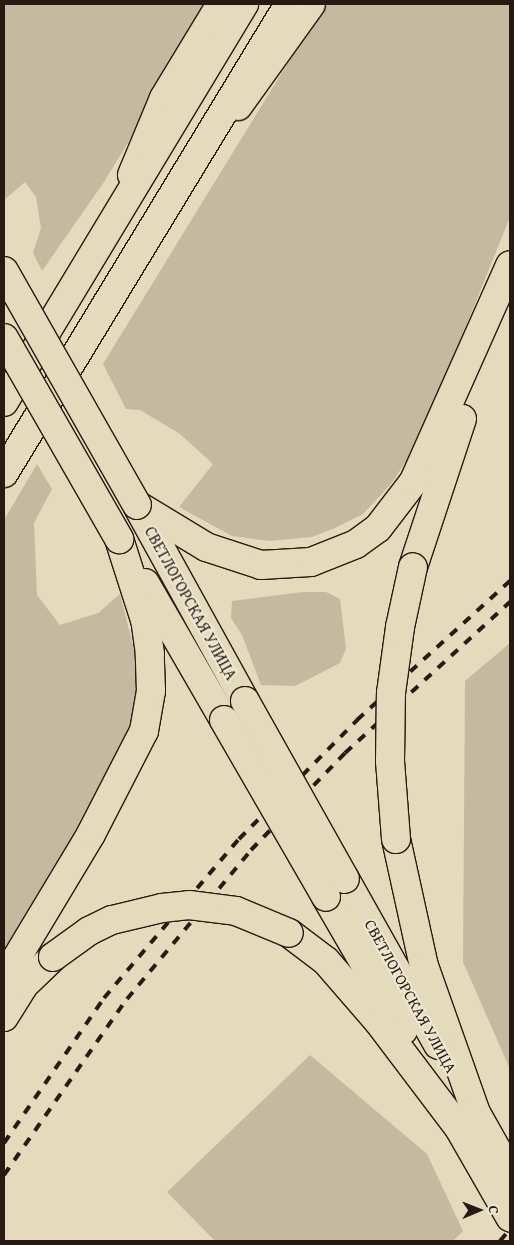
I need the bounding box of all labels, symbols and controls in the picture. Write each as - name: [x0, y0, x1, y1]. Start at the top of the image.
- street label: СВЕТЛОГОРСКАЯ УЛИЦА: [141, 523, 241, 683]
- street label: СВЕТЛОГОРСКАЯ УЛИЦА: [361, 916, 461, 1076]
- north arrow: [454, 1185, 504, 1235]
- text: С: [484, 1206, 504, 1214]

